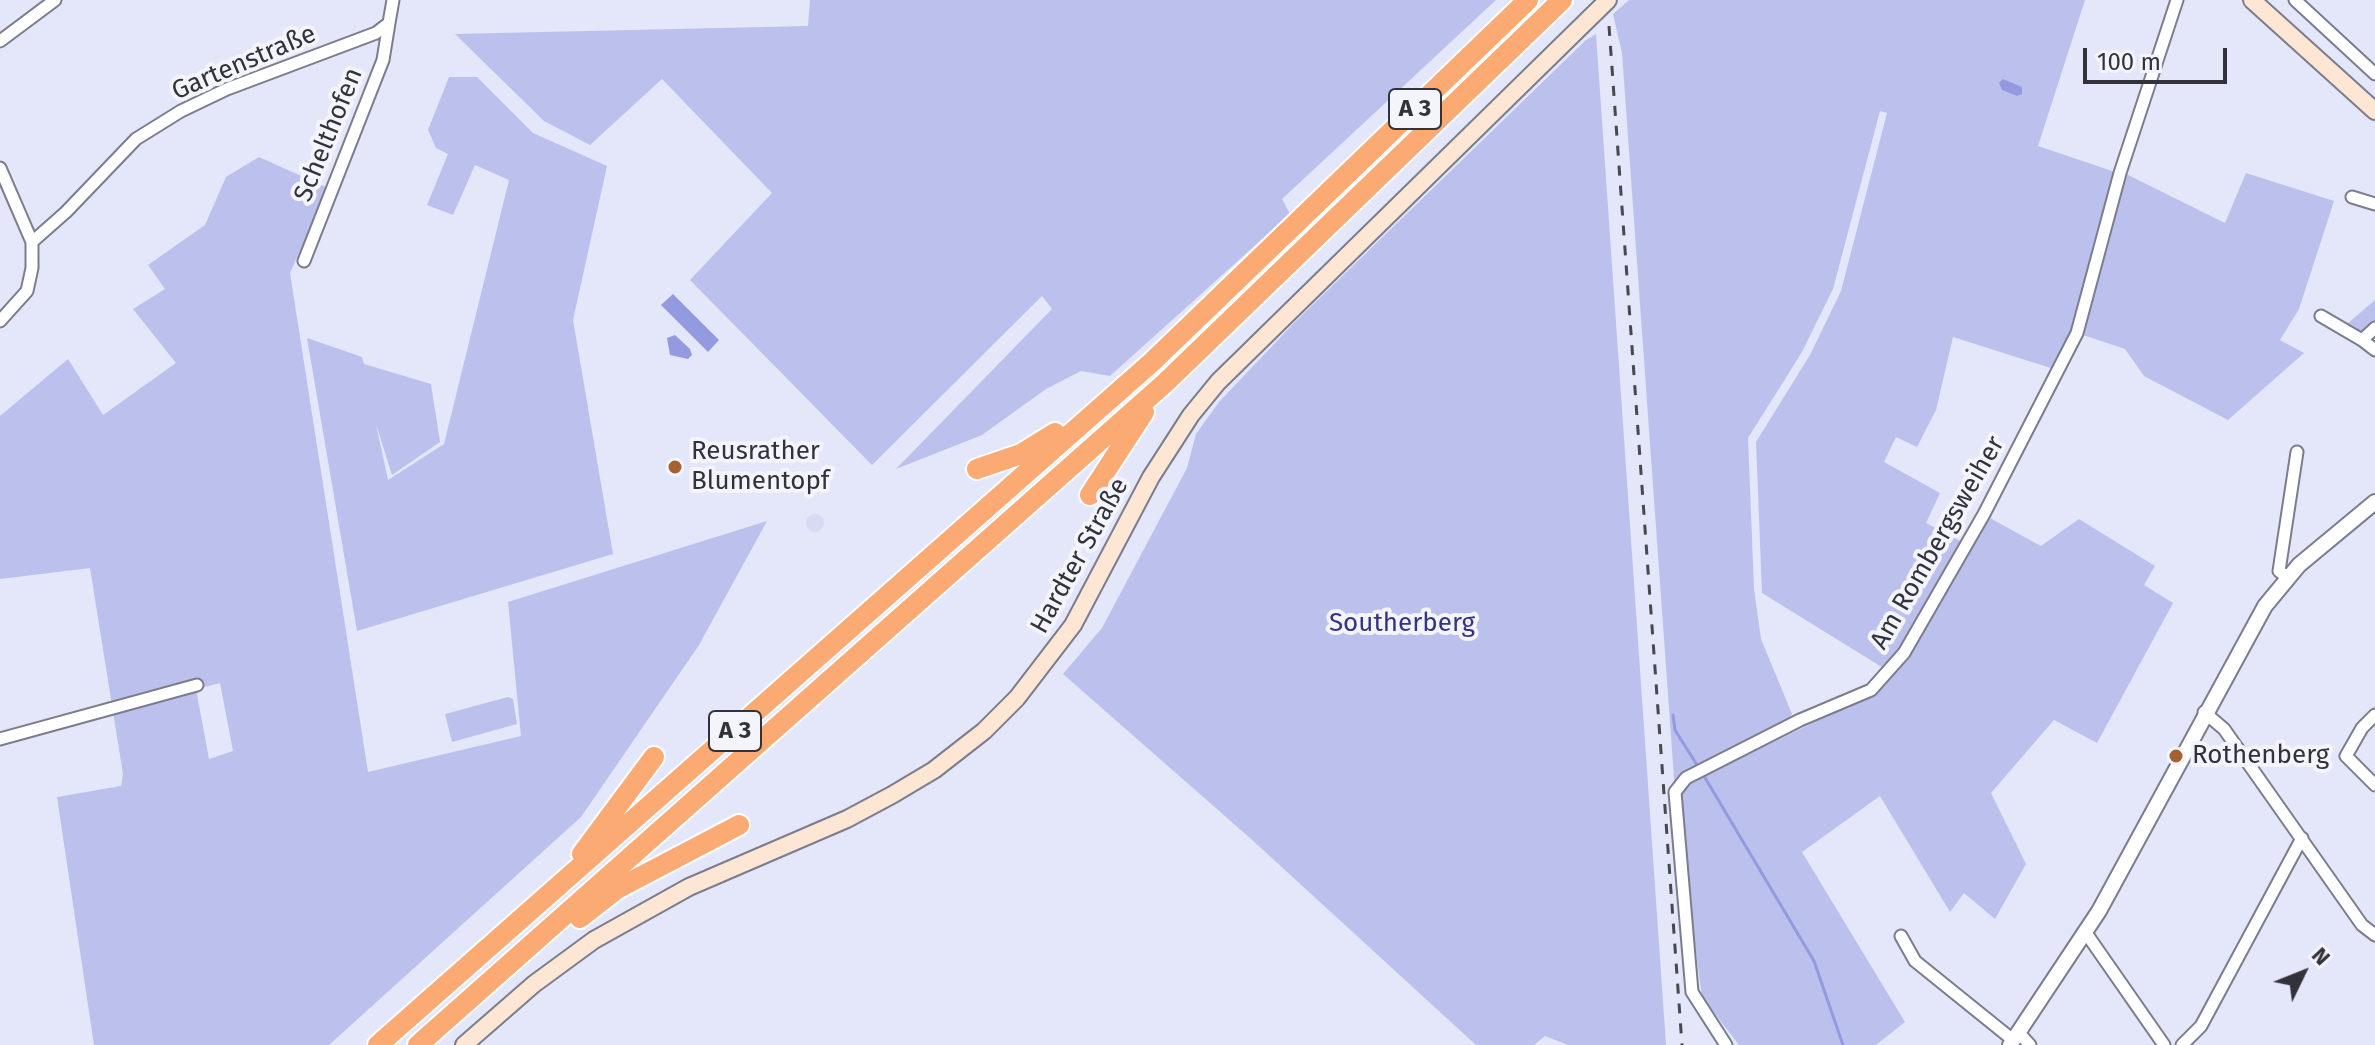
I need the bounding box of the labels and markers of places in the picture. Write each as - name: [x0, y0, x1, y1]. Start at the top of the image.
- place label: Reusrather Blumentopf: [691, 436, 830, 498]
- marker: Reusrather Blumentopf: [666, 458, 684, 476]
- place label: Rothenberg: [2192, 740, 2329, 772]
- marker: Rothenberg: [2167, 747, 2185, 765]

